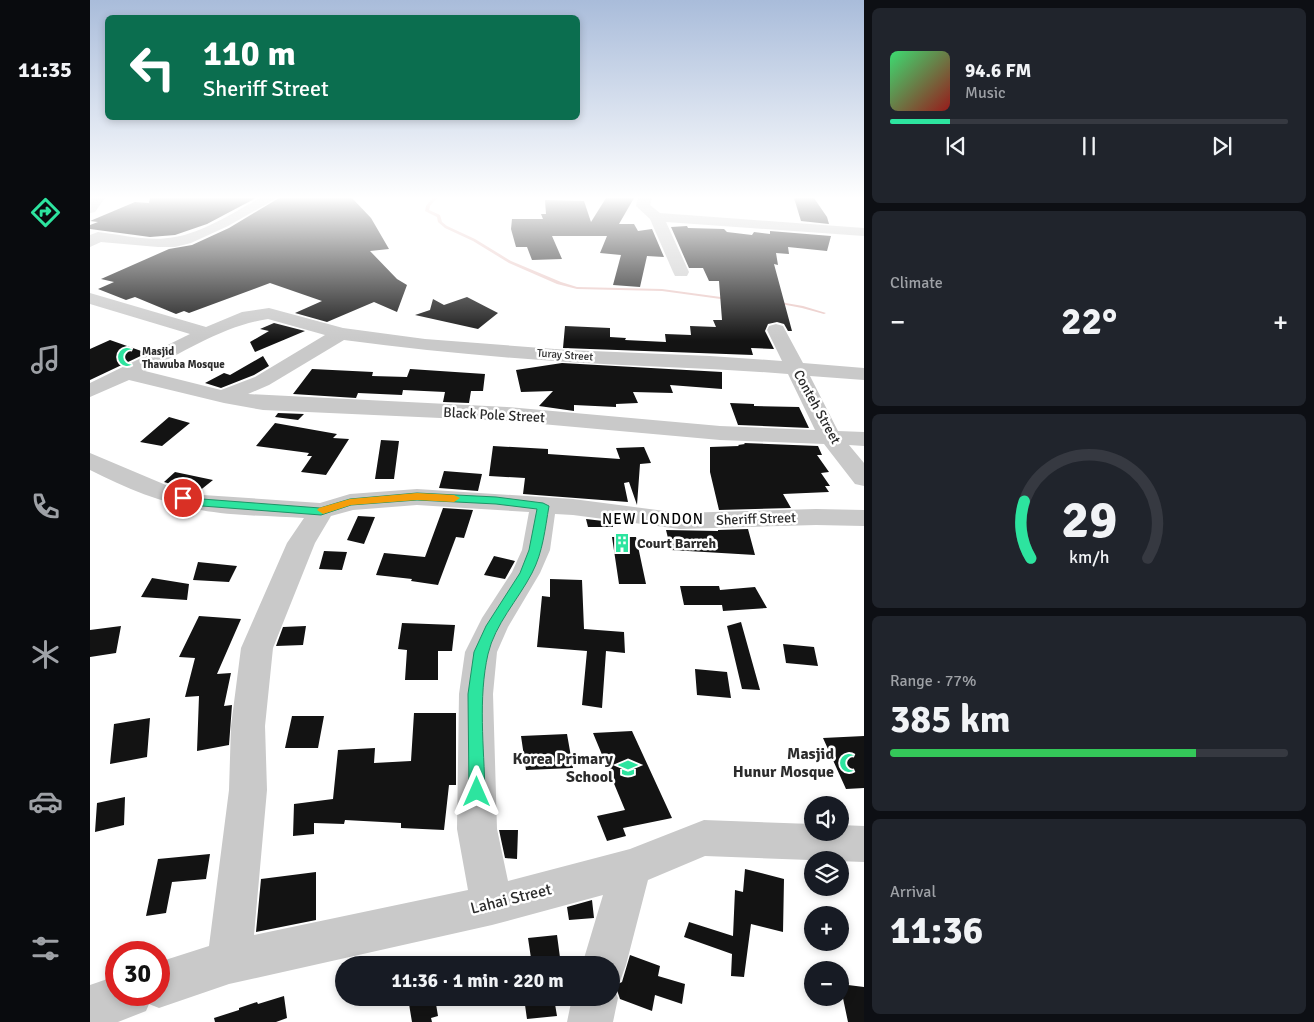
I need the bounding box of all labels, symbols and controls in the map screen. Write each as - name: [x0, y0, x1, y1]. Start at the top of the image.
- text: 110 m: [203, 32, 296, 75]
- icon: left: [120, 35, 185, 100]
- text: 11:35: [18, 56, 72, 83]
- text: 94.6 FM: [965, 59, 1031, 83]
- text: Sheriff Street: [203, 75, 329, 102]
- text: Music: [965, 83, 1006, 103]
- icon: previous: [942, 132, 970, 160]
- icon: pause: [1075, 132, 1103, 160]
- icon: next: [1208, 132, 1236, 160]
- icon: directions: [28, 195, 63, 230]
- text: Climate: [890, 273, 943, 293]
- text: 22°: [1061, 298, 1117, 345]
- text: −: [890, 305, 905, 339]
- text: +: [1273, 305, 1288, 339]
- icon: music: [28, 342, 63, 377]
- place label: Masjid Thawuba Mosque: [142, 345, 225, 371]
- mosque icon: Masjid Thawuba Mosque: [116, 346, 138, 368]
- street label: Turay Street: [537, 347, 594, 363]
- street label: Conteh Street: [790, 367, 844, 447]
- street label: Black Pole Street: [443, 404, 545, 426]
- pin: [162, 477, 204, 519]
- icon: arrive: [169, 484, 197, 512]
- text: 29: [1061, 488, 1117, 552]
- icon: phone: [28, 489, 63, 524]
- street label: Sheriff Street: [716, 509, 796, 529]
- district label: NEW LONDON: [602, 510, 704, 528]
- building icon: Court Barreh: [611, 532, 633, 554]
- place label: Court Barreh: [637, 535, 716, 552]
- text: km/h: [1069, 546, 1109, 568]
- icon: climate: [28, 637, 63, 672]
- text: Range · 77%: [890, 671, 976, 691]
- text: 385 km: [890, 696, 1011, 743]
- place label: Masjid Hunur Mosque: [733, 744, 834, 782]
- place label: Korea Primary School: [512, 749, 613, 787]
- mosque icon: Masjid Hunur Mosque: [838, 752, 860, 774]
- school or university icon: Korea Primary School: [617, 757, 639, 779]
- position arrow: [450, 765, 502, 817]
- icon: car: [28, 784, 63, 819]
- map controls: [804, 796, 849, 1006]
- button: sound: [804, 796, 849, 841]
- button: layers: [804, 851, 849, 896]
- street label: Lahai Street: [468, 879, 554, 919]
- text: Arrival: [890, 882, 936, 902]
- button: +: [804, 906, 849, 951]
- text: 11:36: [890, 907, 983, 954]
- icon: filters: [28, 931, 63, 966]
- speed limit sign: 30: [105, 941, 170, 1006]
- button: −: [804, 961, 849, 1006]
- text: 11:36 · 1 min · 220 m: [391, 969, 564, 993]

